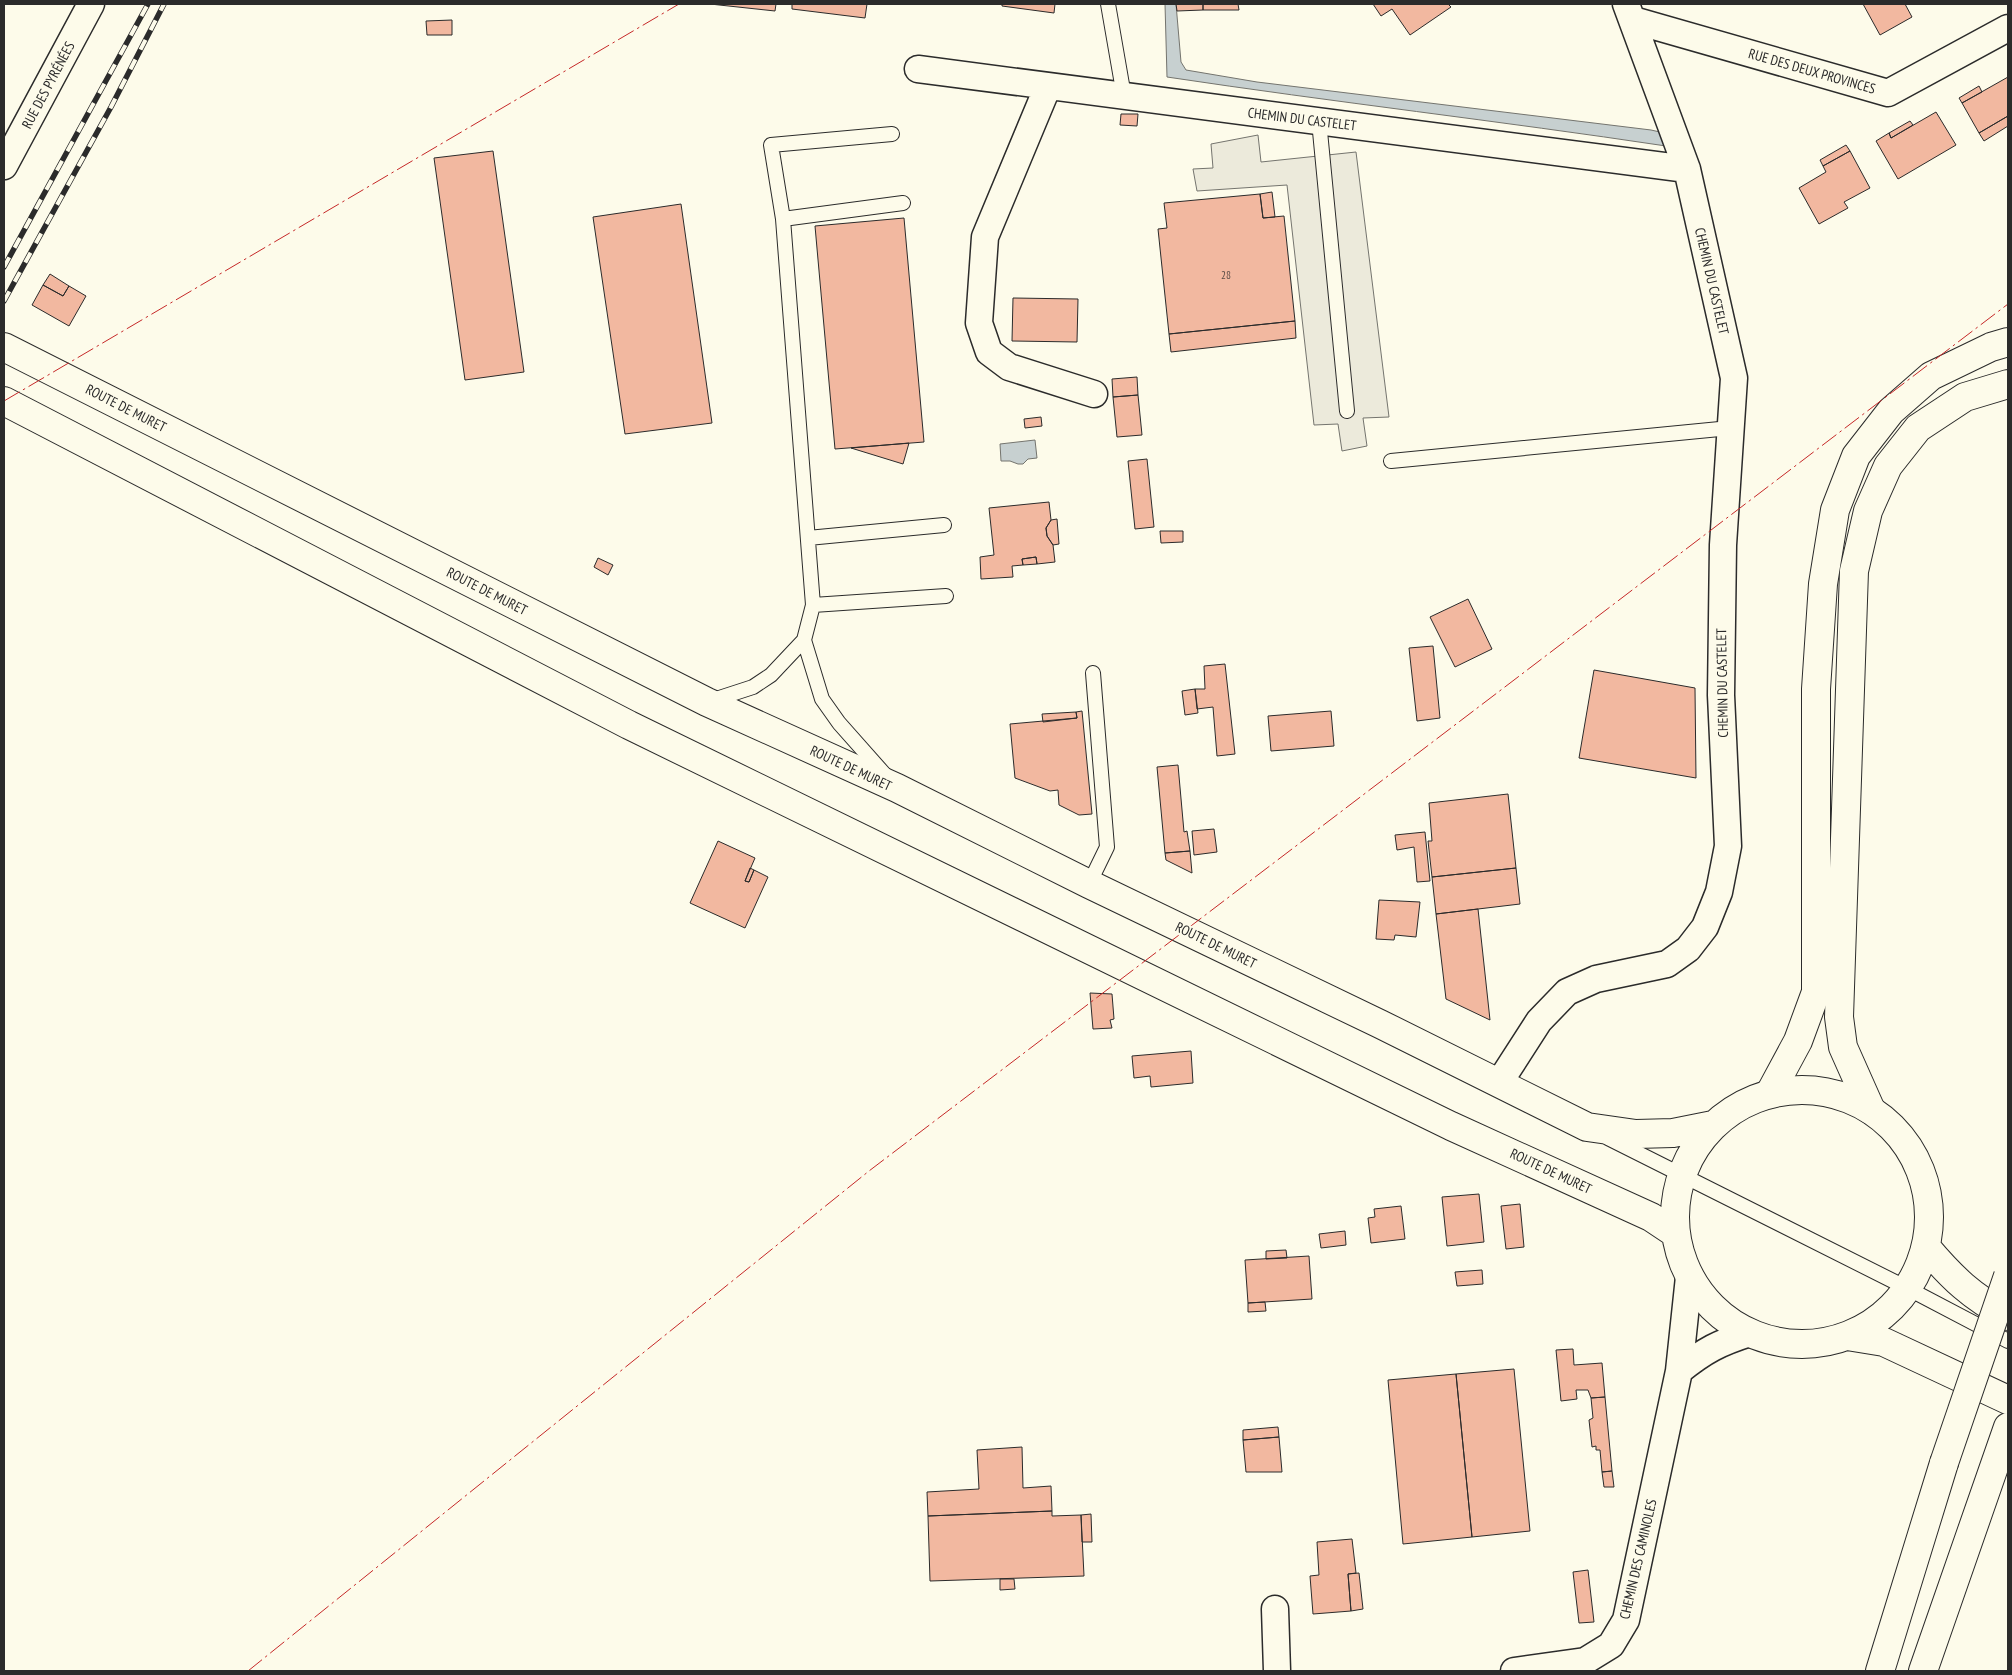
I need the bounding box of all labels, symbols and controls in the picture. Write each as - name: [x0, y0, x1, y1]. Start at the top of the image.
- street label: RUE DES PYRÉNÉES: [18, 38, 78, 132]
- street label: RUE DES DEUX PROVINCES: [1746, 44, 1878, 98]
- street label: CHEMIN DU CASTELET: [1247, 103, 1358, 135]
- street label: CHEMIN DU CASTELET: [1691, 226, 1733, 337]
- house number: 28: [1221, 268, 1231, 282]
- street label: ROUTE DE MURET: [83, 380, 170, 436]
- street label: ROUTE DE MURET: [444, 563, 531, 619]
- street label: CHEMIN DU CASTELET: [1712, 627, 1732, 738]
- street label: ROUTE DE MURET: [807, 741, 895, 795]
- street label: ROUTE DE MURET: [1172, 918, 1260, 973]
- street label: ROUTE DE MURET: [1507, 1144, 1595, 1198]
- street label: CHEMIN DES CAMINOLES: [1615, 1497, 1661, 1621]

